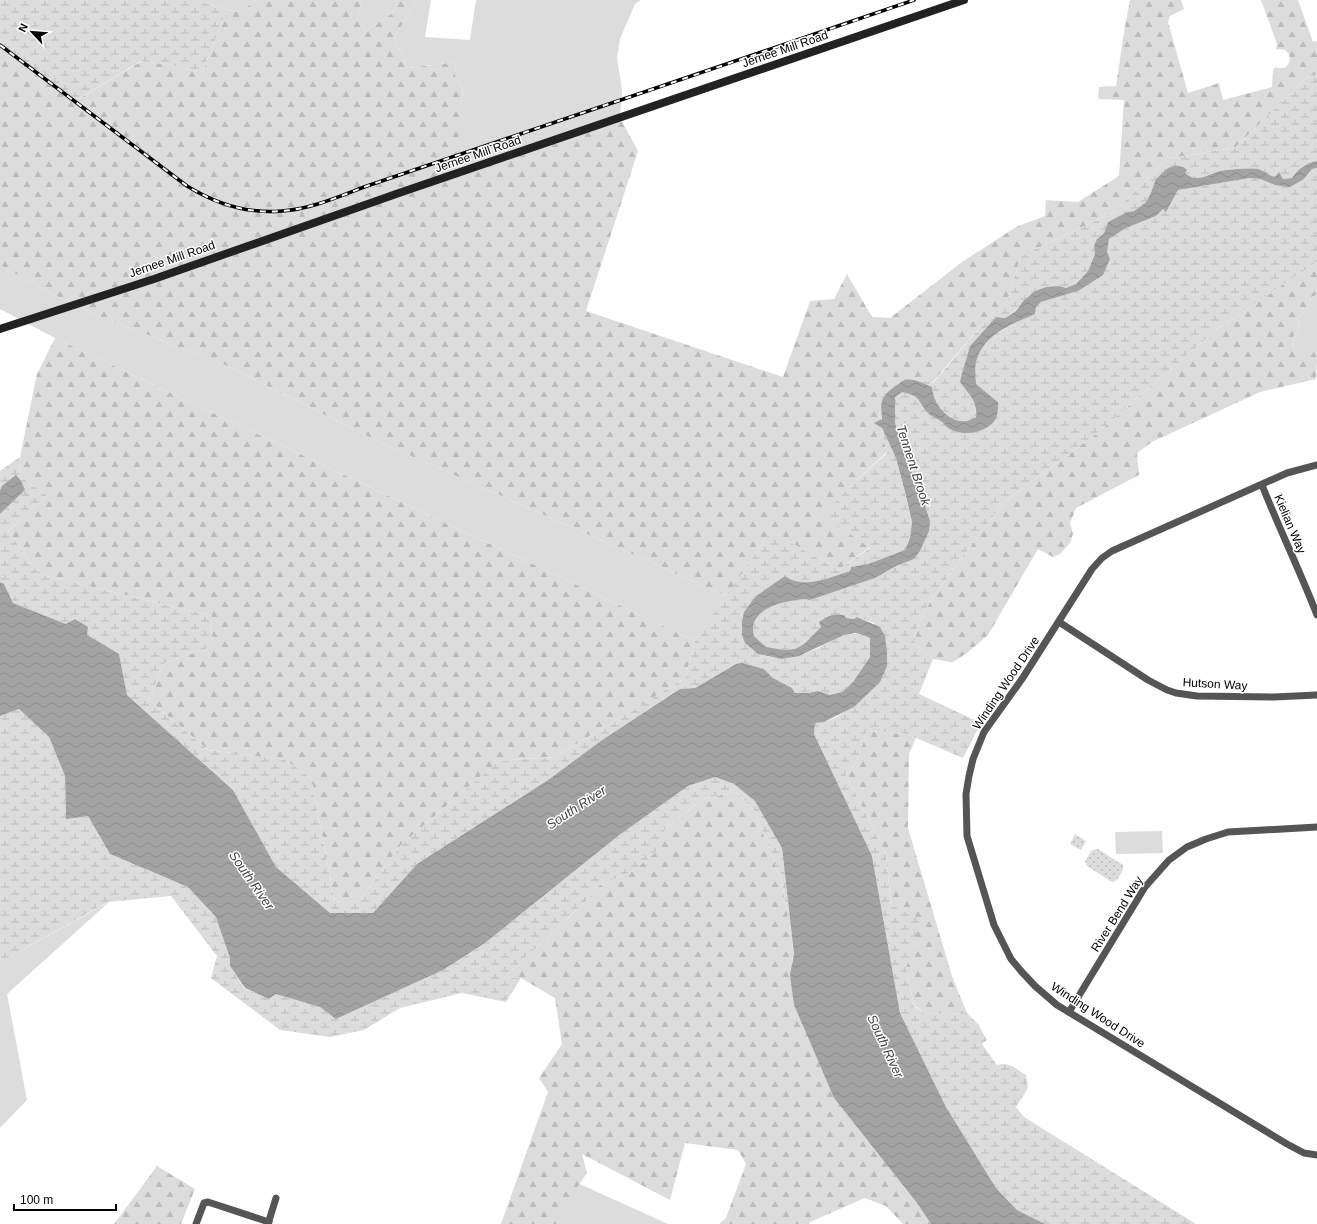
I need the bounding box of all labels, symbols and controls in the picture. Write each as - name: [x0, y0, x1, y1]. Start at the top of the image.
- north arrow: [12, 12, 52, 52]
- text: N: [16, 21, 30, 34]
- street label: Jernee Mill Road: [740, 28, 830, 70]
- street label: Jernee Mill Road: [433, 133, 523, 175]
- street label: Jernee Mill Road: [127, 238, 217, 280]
- water label: Tennent Brook: [893, 423, 934, 509]
- street label: Kielian Way: [1271, 492, 1309, 556]
- street label: Winding Wood Drive: [970, 634, 1043, 732]
- street label: Hutson Way: [1182, 675, 1248, 693]
- water label: South River: [544, 782, 609, 832]
- water label: South River: [226, 848, 278, 913]
- street label: River Bend Way: [1088, 874, 1146, 954]
- street label: Winding Wood Drive: [1048, 979, 1148, 1051]
- water label: South River: [864, 1012, 907, 1081]
- scale bar: [14, 1186, 116, 1212]
- text: 100 m: [20, 1193, 53, 1207]

